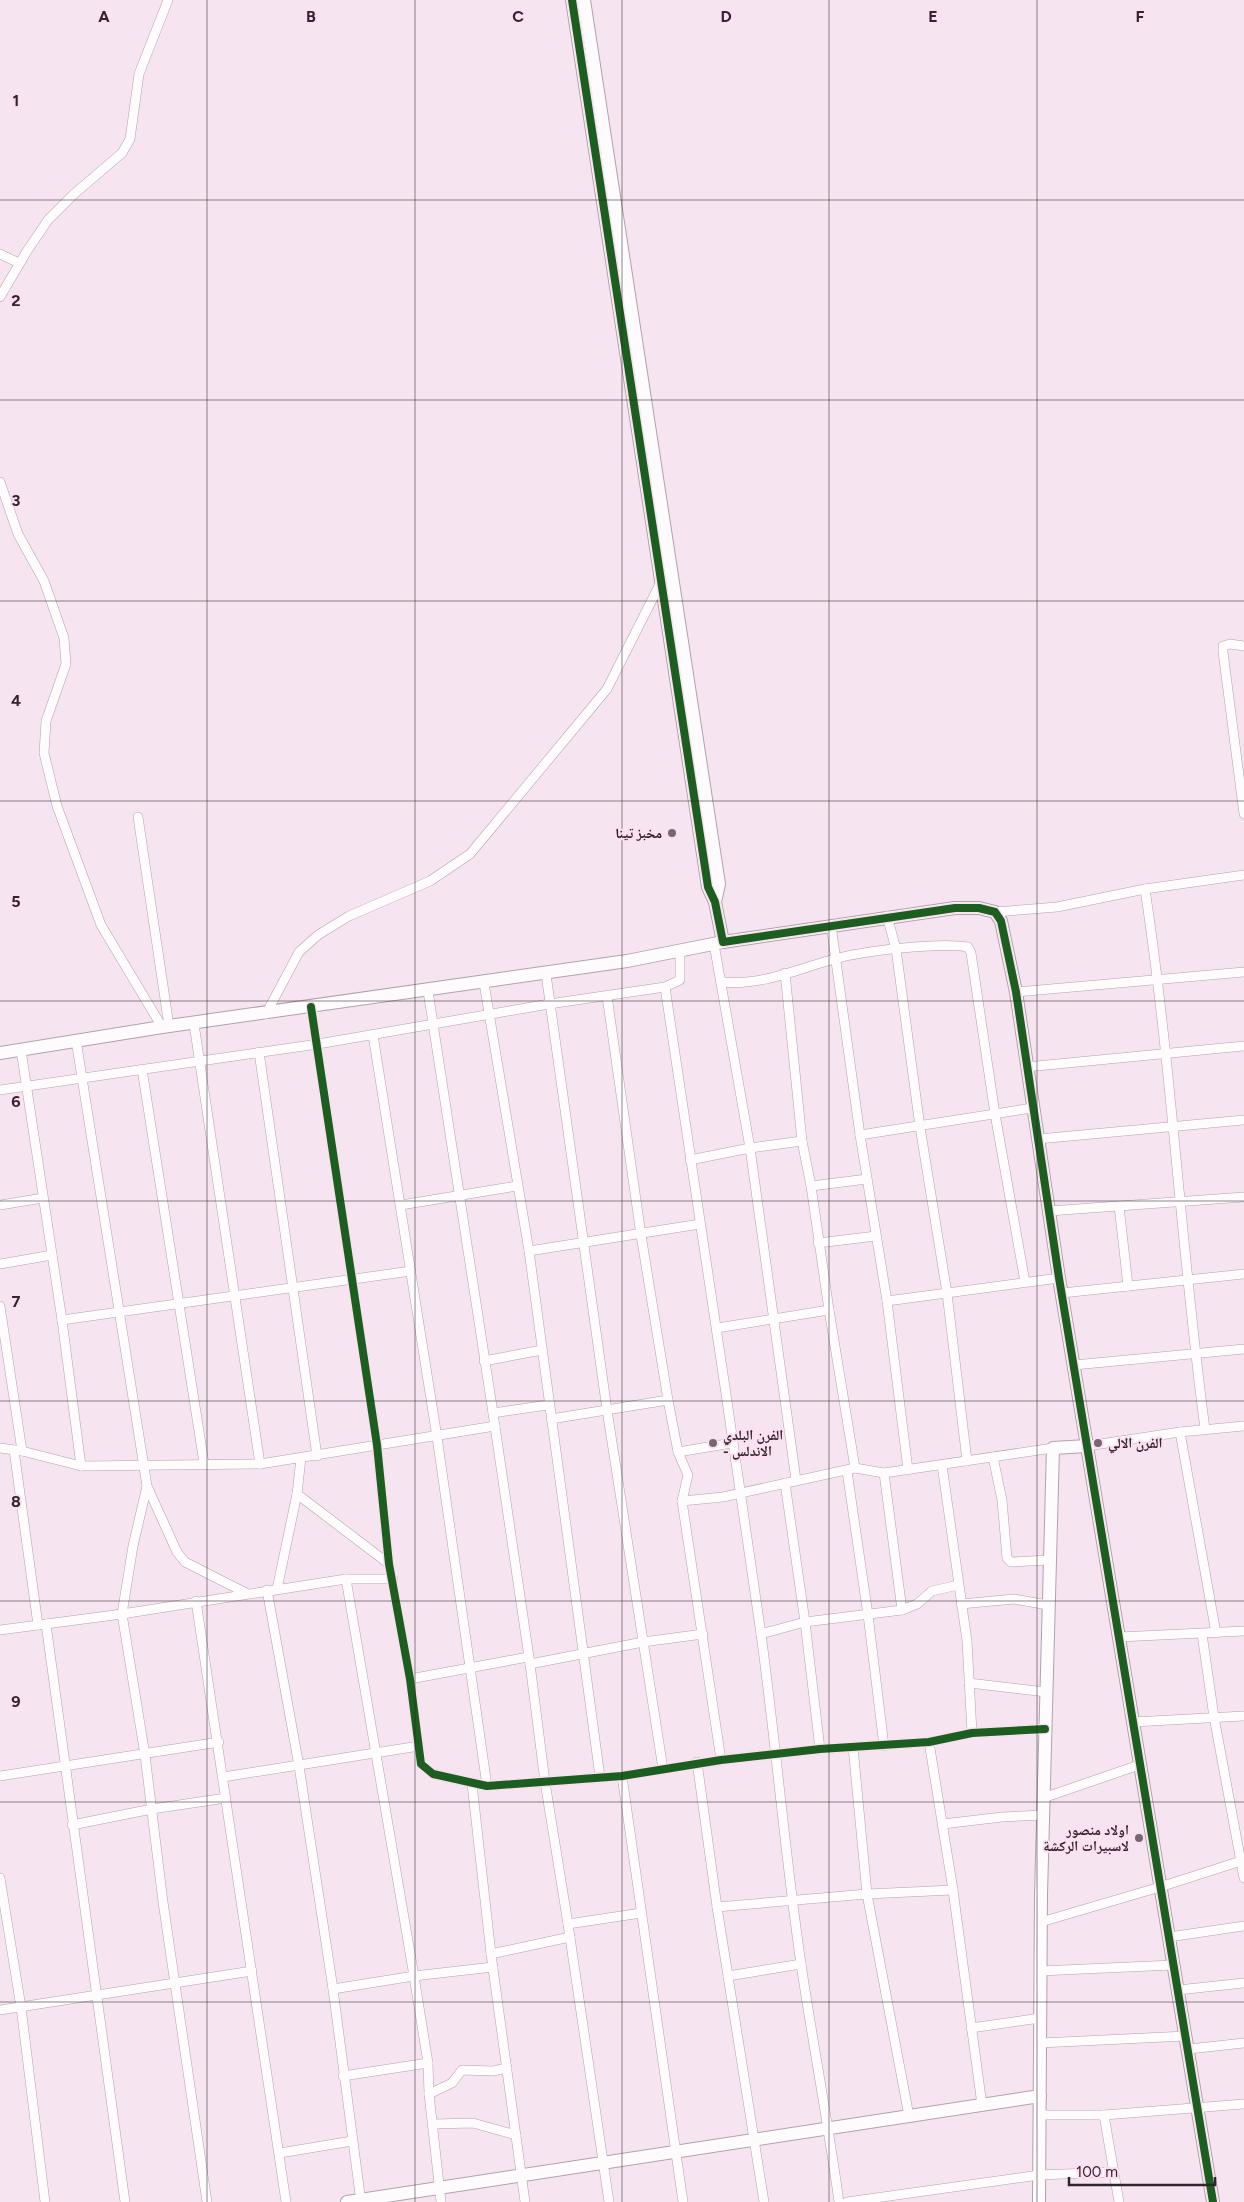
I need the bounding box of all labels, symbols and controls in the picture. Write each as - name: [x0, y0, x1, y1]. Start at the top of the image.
- text: A: [98, 7, 110, 26]
- text: B: [306, 7, 316, 26]
- text: C: [512, 7, 524, 26]
- text: D: [720, 7, 732, 26]
- text: E: [928, 7, 938, 26]
- text: F: [1136, 7, 1145, 26]
- text: 1: [13, 91, 19, 110]
- text: 2: [11, 291, 21, 310]
- text: 3: [12, 491, 21, 510]
- text: 4: [11, 691, 21, 710]
- place label: مخبز تينا: [615, 825, 662, 842]
- marker: مخبز تينا: [666, 827, 678, 839]
- text: 5: [11, 892, 21, 911]
- text: 6: [11, 1092, 21, 1111]
- text: 7: [12, 1292, 21, 1311]
- place label: الفرن البلدي - الاندلس: [723, 1427, 783, 1460]
- place label: الفرن الالي: [1108, 1435, 1162, 1454]
- marker: الفرن البلدي - الاندلس: [707, 1437, 719, 1449]
- marker: الفرن الالي: [1092, 1437, 1104, 1449]
- text: 8: [11, 1492, 21, 1511]
- text: 9: [11, 1692, 21, 1711]
- place label: اولاد منصور لاسبيرات الركشة: [1043, 1822, 1129, 1855]
- marker: اولاد منصور لاسبيرات الركشة: [1133, 1832, 1145, 1844]
- scale bar: [1069, 2154, 1215, 2186]
- text: 100 m: [1076, 2163, 1118, 2181]

